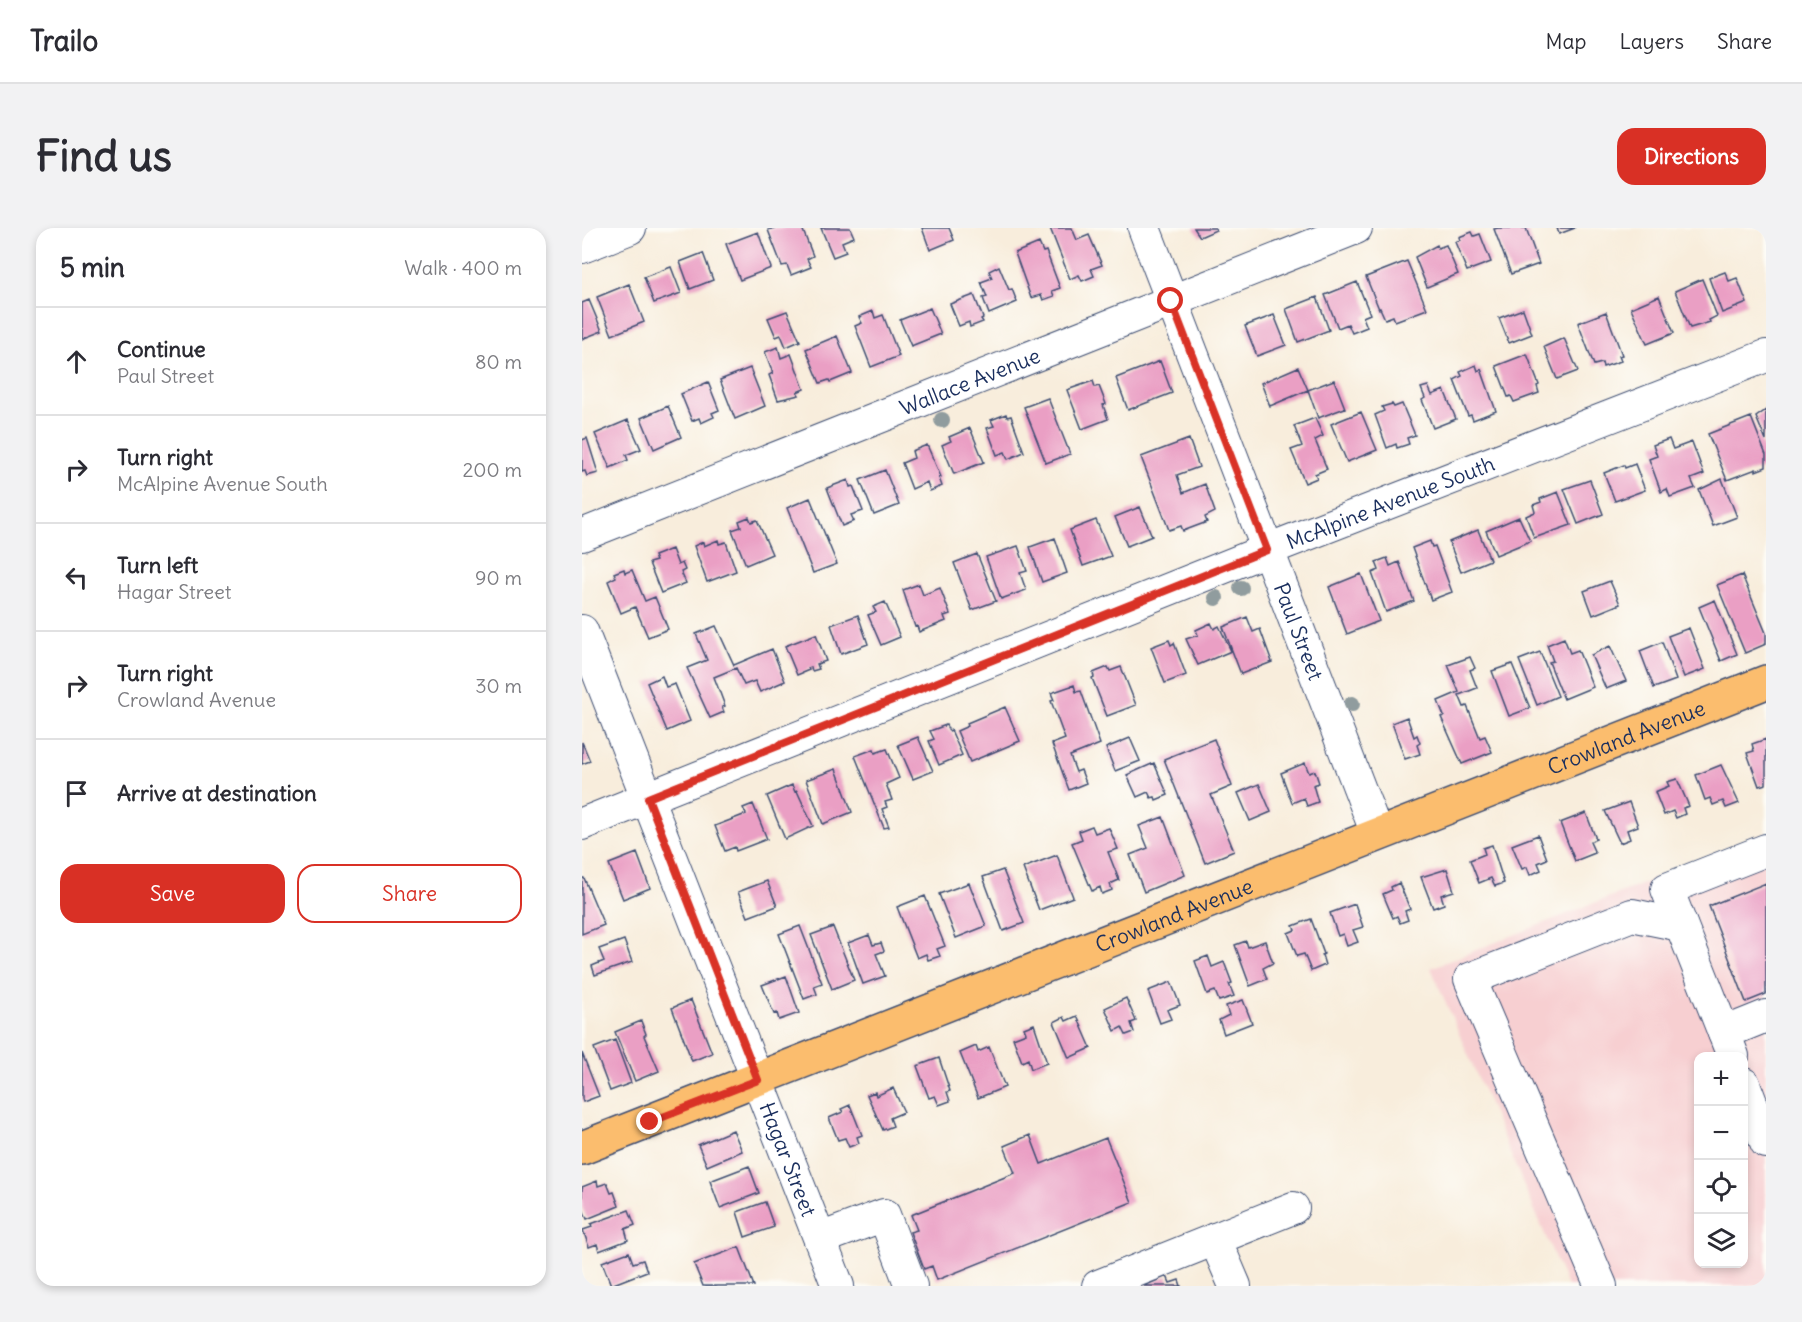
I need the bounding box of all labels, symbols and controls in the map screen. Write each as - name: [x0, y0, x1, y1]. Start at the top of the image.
- text: Trailo: [30, 23, 98, 59]
- text: Map: [1546, 28, 1586, 55]
- text: Layers: [1619, 28, 1684, 55]
- text: Share: [1717, 28, 1772, 55]
- button: Directions: [1617, 128, 1766, 185]
- text: Find us: [36, 130, 172, 182]
- text: 5 min: [60, 251, 125, 284]
- text: Walk · 400 m: [404, 255, 522, 280]
- route start: [1157, 287, 1183, 313]
- text: Continue: [117, 335, 206, 363]
- street label: Wallace Avenue: [895, 341, 1044, 421]
- icon: ahead: [60, 345, 93, 378]
- text: 80 m: [475, 349, 522, 374]
- text: Paul Street: [117, 363, 214, 388]
- text: Turn right: [117, 443, 213, 471]
- street label: McAlpine Avenue South: [1282, 449, 1498, 555]
- icon: right: [60, 453, 93, 486]
- text: 200 m: [462, 457, 522, 482]
- text: McAlpine Avenue South: [117, 471, 328, 496]
- text: Turn left: [117, 551, 198, 579]
- icon: left: [60, 561, 93, 594]
- text: 90 m: [475, 565, 522, 590]
- text: Hagar Street: [117, 579, 232, 604]
- street label: Paul Street: [1268, 579, 1330, 684]
- text: Turn right: [117, 659, 213, 687]
- icon: right: [60, 669, 93, 702]
- text: 30 m: [475, 673, 522, 698]
- text: Crowland Avenue: [117, 687, 276, 712]
- street label: Crowland Avenue: [1543, 694, 1709, 780]
- icon: arrive: [60, 777, 93, 810]
- text: Arrive at destination: [117, 779, 317, 807]
- button: Save: [60, 864, 285, 923]
- button: Share: [297, 864, 522, 923]
- street label: Crowland Avenue: [1091, 872, 1257, 958]
- map controls: [1694, 1052, 1748, 1268]
- button: +: [1694, 1052, 1748, 1106]
- street label: Hagar Street: [754, 1098, 823, 1220]
- button: −: [1694, 1106, 1748, 1160]
- route end: [636, 1108, 662, 1134]
- button: locate: [1694, 1160, 1748, 1214]
- button: layers: [1694, 1214, 1748, 1268]

